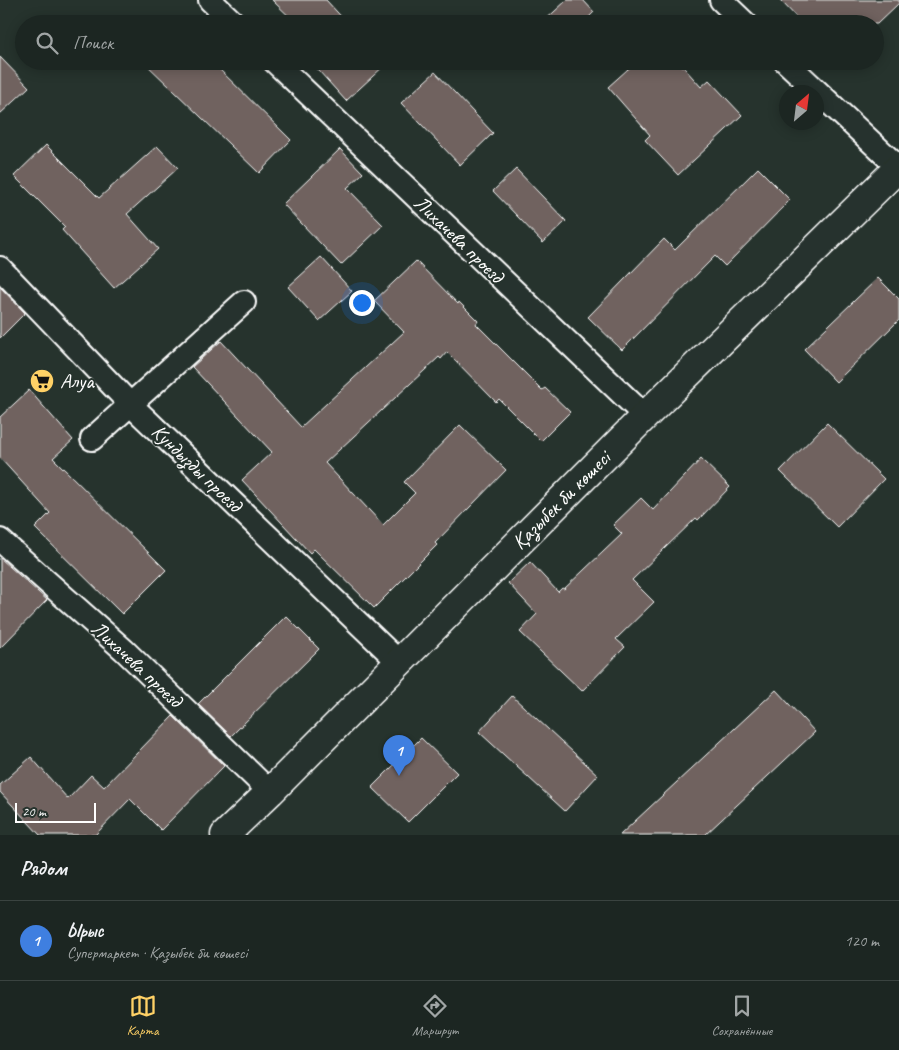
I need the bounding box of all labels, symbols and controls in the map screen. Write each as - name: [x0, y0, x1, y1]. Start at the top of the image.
- search box: [15, 15, 884, 70]
- icon: search: [33, 29, 61, 57]
- text: Поиск: [73, 31, 113, 55]
- north arrow: [779, 85, 824, 130]
- street label: Лихачева проезд: [409, 190, 511, 290]
- your location: [349, 290, 375, 316]
- supermarket icon: Алуа: [29, 368, 55, 394]
- place label: Алуа: [60, 368, 95, 394]
- street label: Кундызды проезд: [146, 418, 249, 520]
- street label: Қазыбек би көшесі: [506, 443, 619, 555]
- street label: Лихачева проезд: [86, 615, 190, 715]
- pin: 1: [383, 735, 415, 776]
- scale bar: [15, 800, 96, 823]
- text: 20 m: [22, 803, 46, 820]
- text: Рядом: [20, 855, 67, 881]
- text: Ырыс: [67, 919, 103, 943]
- text: 1: [32, 931, 40, 951]
- text: 120 m: [845, 931, 879, 951]
- text: Супермаркет · Қазыбек би көшесі: [67, 943, 247, 963]
- tab: Карта: [127, 992, 159, 1039]
- tab: Маршрут: [412, 992, 458, 1039]
- tab: Сохранённые: [712, 992, 772, 1039]

